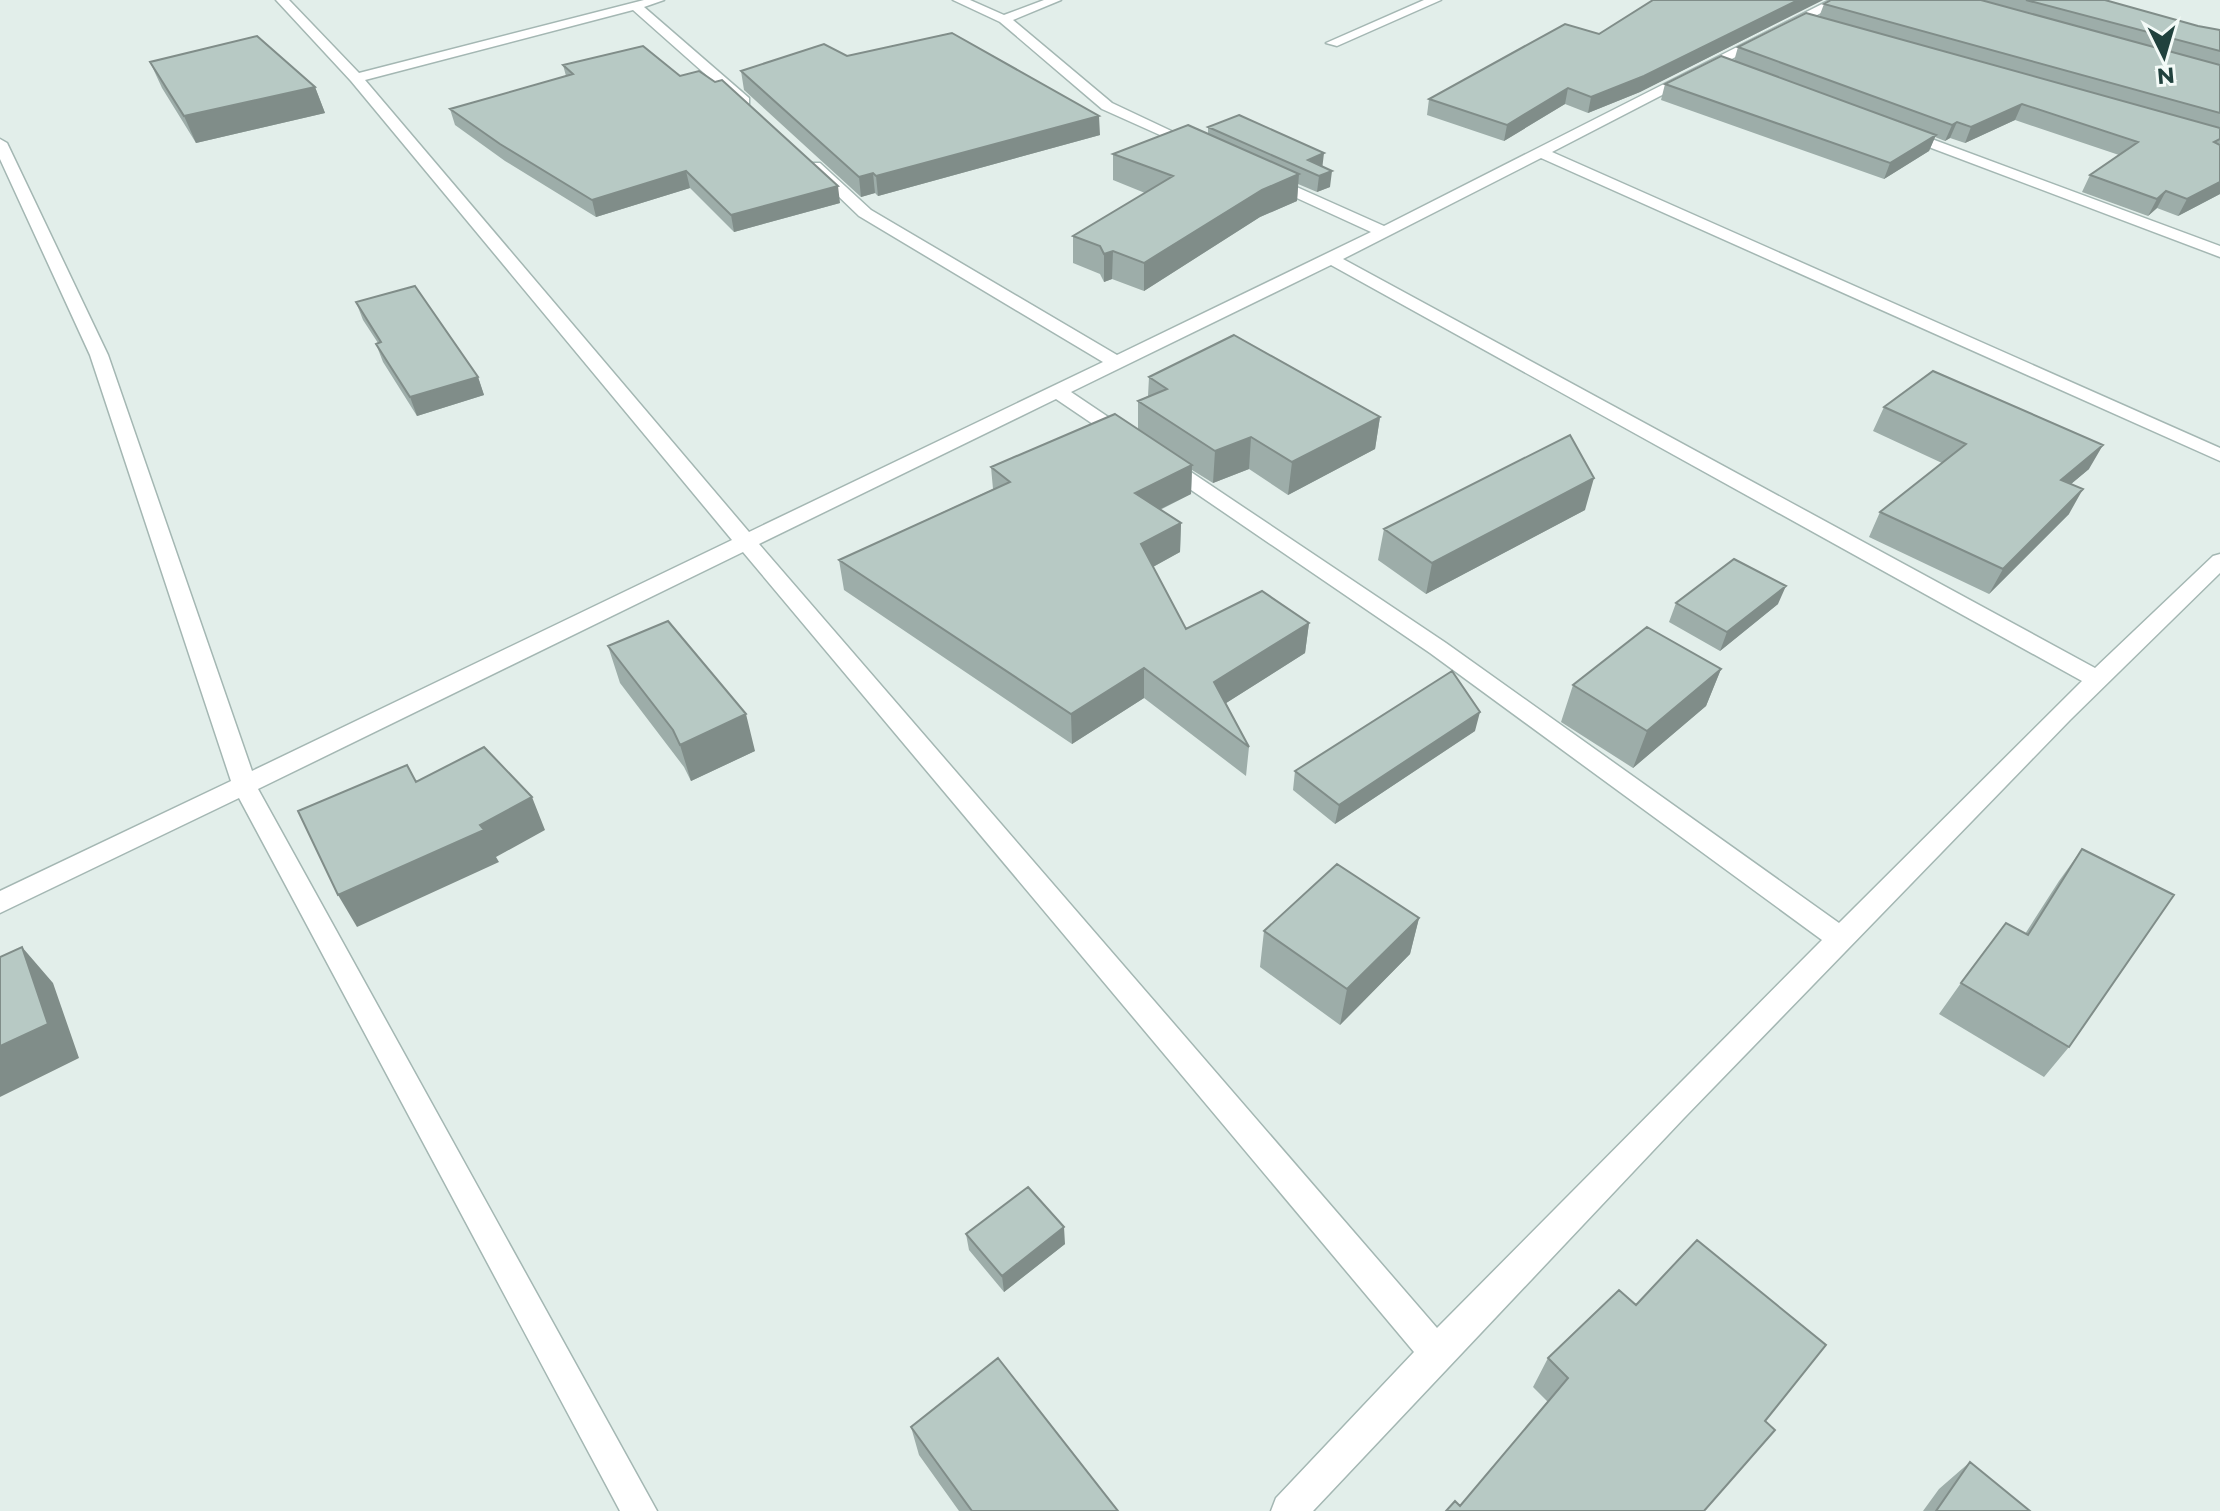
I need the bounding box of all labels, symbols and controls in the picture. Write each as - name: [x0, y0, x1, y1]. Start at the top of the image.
- north arrow: [2124, 16, 2204, 96]
- text: N: [2156, 61, 2176, 90]

